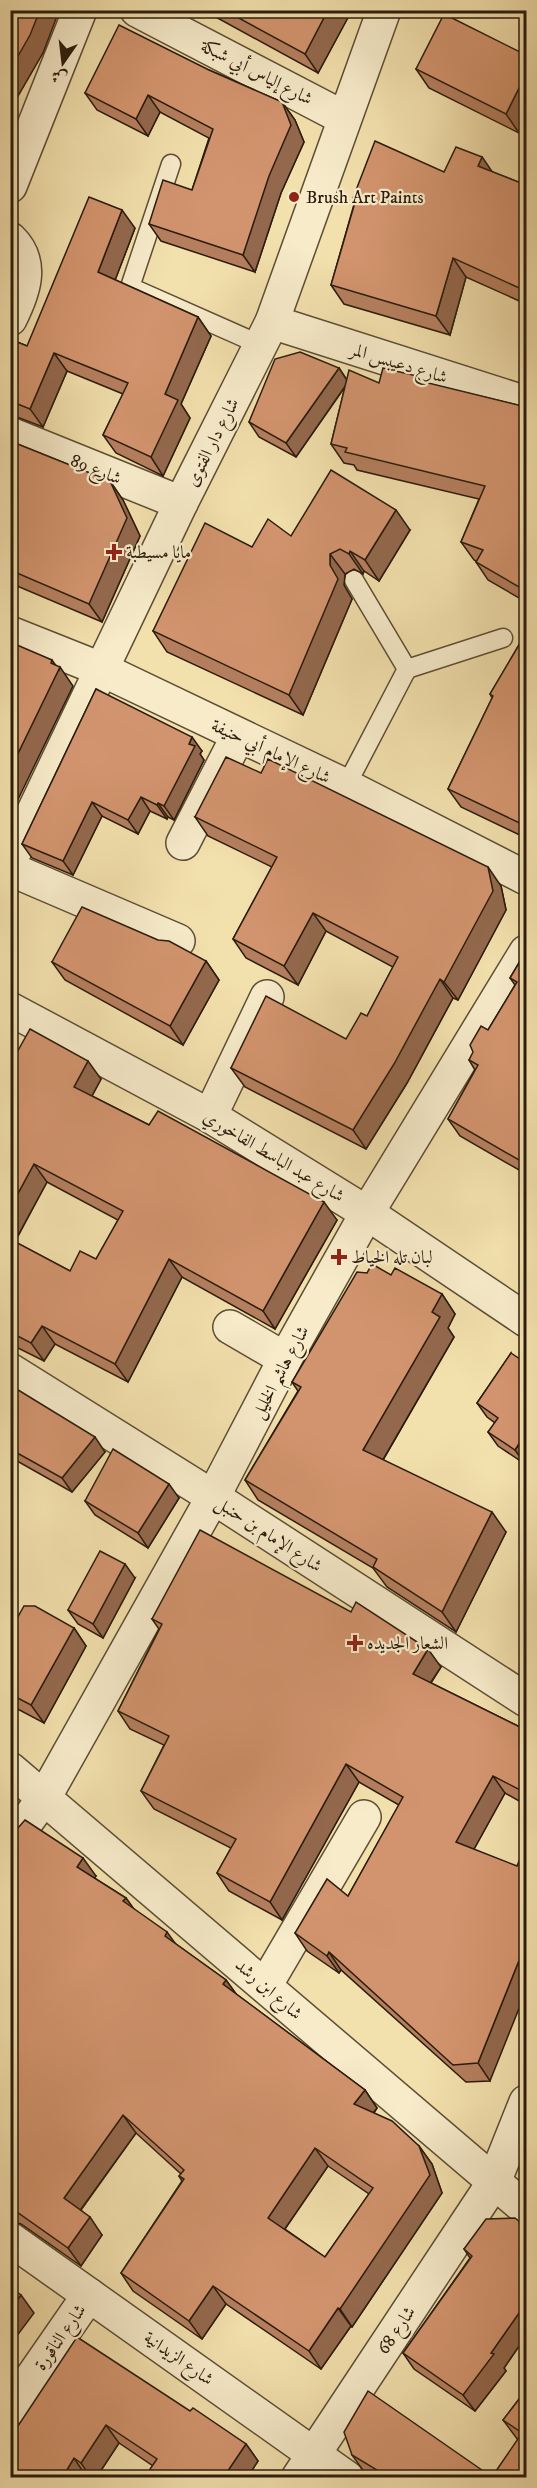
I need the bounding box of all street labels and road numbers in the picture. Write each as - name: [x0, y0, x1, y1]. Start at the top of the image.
- street label: شارع إلياس أبي شبكة: [195, 32, 318, 113]
- street label: شارع دعيبس المر: [345, 338, 450, 392]
- street label: شارع دار الفتوى: [181, 395, 247, 492]
- street label: شارع 89: [66, 450, 124, 493]
- street label: شارع الإمام أبي حنيفة: [206, 712, 335, 793]
- street label: شارع عبد الباسط الفاخوري: [197, 1106, 348, 1210]
- street label: شارع هاشم الخليل: [247, 1322, 320, 1426]
- street label: شارع الإمام بن حنبل: [209, 1492, 326, 1581]
- street label: شارع ابن رشد: [228, 1954, 307, 2027]
- street label: شارع الناقورة: [30, 2300, 94, 2377]
- street label: شارع 68: [373, 2302, 423, 2361]
- street label: شارع الزيدانية: [138, 2327, 218, 2393]

